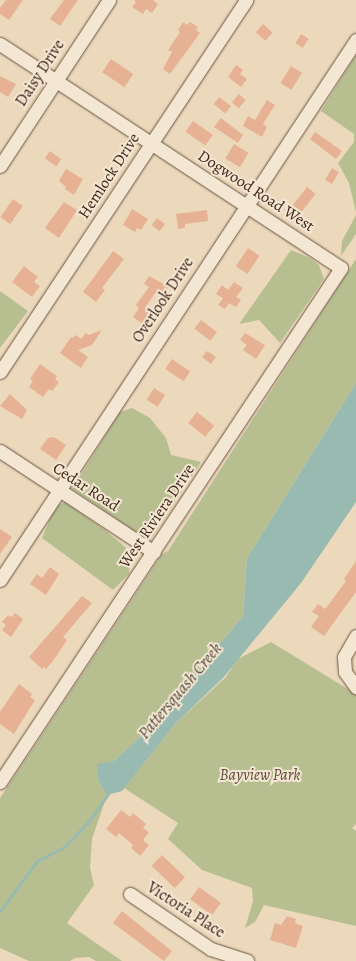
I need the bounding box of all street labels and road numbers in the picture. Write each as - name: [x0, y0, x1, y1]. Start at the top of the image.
- street label: Daisy Drive: [11, 36, 69, 110]
- street label: Hemlock Drive: [74, 130, 144, 222]
- street label: Dogwood Road West: [194, 146, 318, 236]
- street label: Overlook Drive: [128, 254, 198, 346]
- street label: Cedar Road: [49, 458, 123, 516]
- street label: West Riviera Drive: [115, 460, 199, 572]
- street label: Victoria Place: [144, 878, 228, 942]

